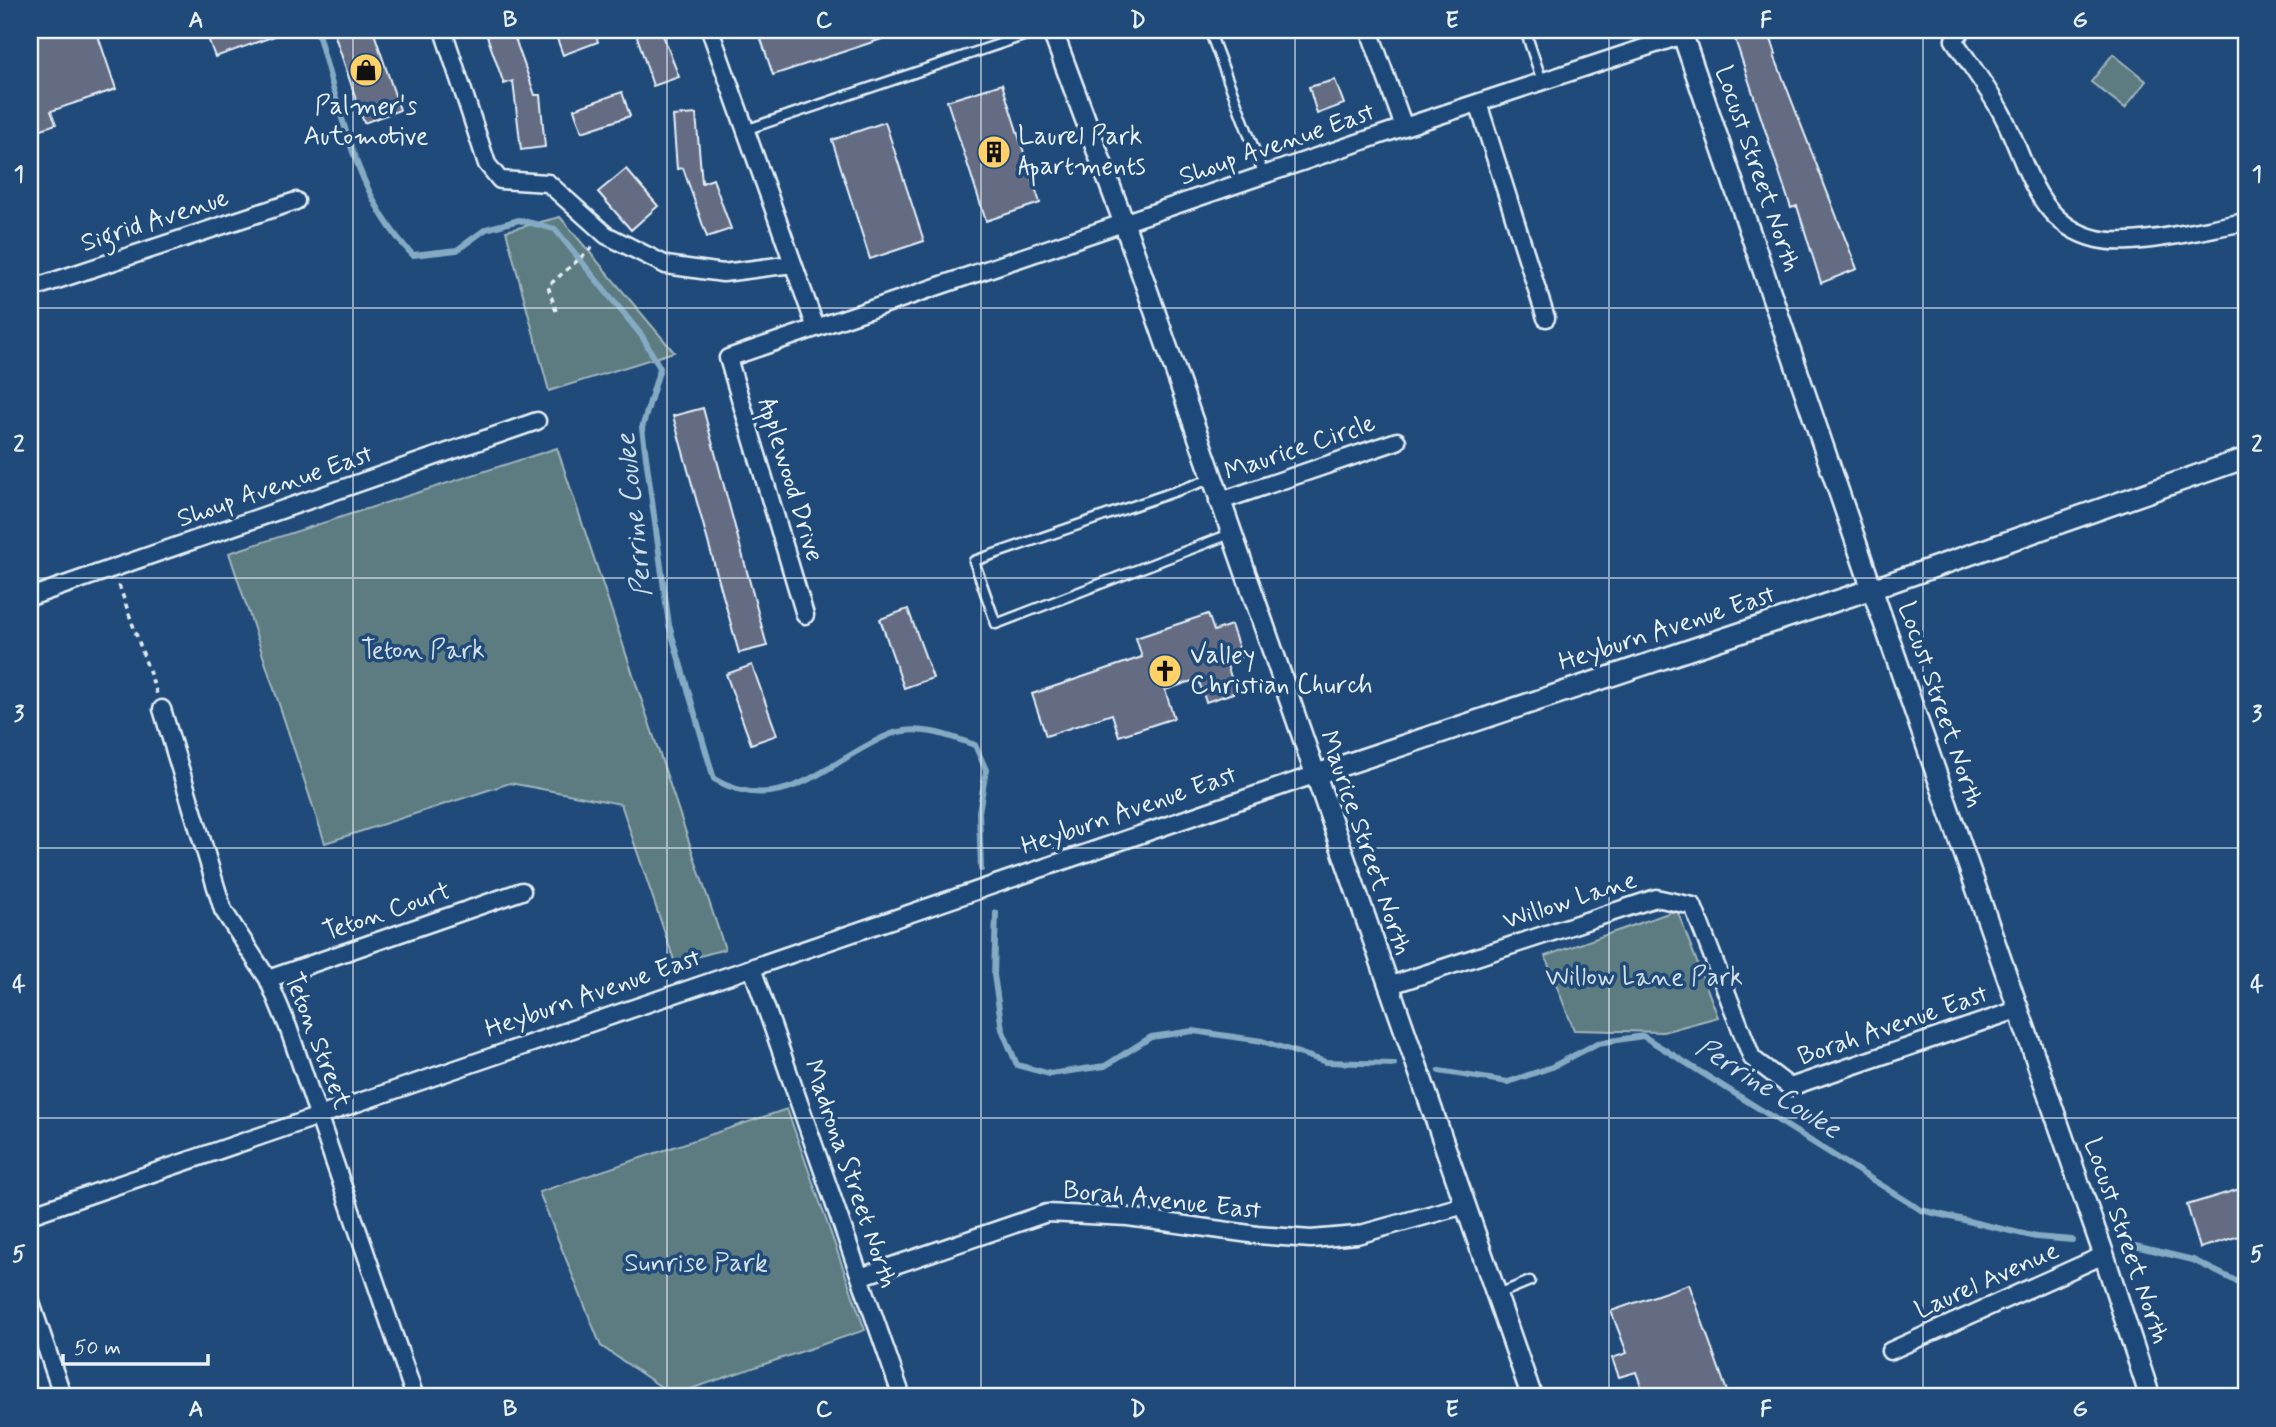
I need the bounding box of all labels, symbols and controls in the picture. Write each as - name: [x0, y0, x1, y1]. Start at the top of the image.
- text: A: [188, 6, 204, 36]
- text: B: [503, 6, 518, 36]
- text: C: [816, 6, 833, 36]
- text: D: [1130, 6, 1146, 36]
- text: E: [1445, 6, 1459, 36]
- text: F: [1760, 6, 1772, 36]
- text: G: [2072, 6, 2088, 36]
- shop icon: Palmer's Automotive: [347, 51, 385, 89]
- street label: Locust Street North: [1706, 61, 1808, 277]
- place label: Palmer's Automotive: [303, 90, 429, 154]
- street label: Shoup Avenue East: [1175, 96, 1379, 194]
- place label: Laurel Park Apartments: [1018, 120, 1146, 187]
- building icon: Laurel Park Apartments: [975, 133, 1013, 171]
- text: 1: [14, 160, 24, 190]
- text: 1: [2252, 160, 2262, 190]
- street label: Sigrid Avenue: [77, 181, 234, 264]
- street label: Applewood Drive: [746, 394, 831, 567]
- street label: Maurice Circle: [1220, 406, 1380, 490]
- text: 2: [13, 430, 25, 460]
- water label: Perrine Coulee: [608, 430, 662, 599]
- text: 2: [2251, 430, 2263, 460]
- street label: Shoup Avenue East: [173, 438, 377, 536]
- street label: Heyburn Avenue East: [1554, 578, 1780, 680]
- street label: Locust Street North: [1889, 597, 1991, 813]
- park label: Teton Park: [361, 634, 485, 668]
- place label: Valley Christian Church: [1190, 639, 1373, 703]
- church icon: Valley Christian Church: [1146, 652, 1184, 690]
- text: 3: [14, 700, 25, 730]
- text: 3: [2252, 700, 2263, 730]
- street label: Maurice Street North: [1311, 726, 1419, 960]
- street label: Heyburn Avenue East: [1017, 758, 1241, 864]
- street label: Willow Lane: [1499, 863, 1641, 939]
- street label: Teton Court: [319, 874, 455, 950]
- street label: Heyburn Avenue East: [481, 941, 705, 1047]
- park label: Willow Lane Park: [1545, 961, 1743, 995]
- street label: Teton Street: [275, 968, 359, 1114]
- text: 4: [12, 970, 26, 1000]
- text: 4: [2250, 970, 2264, 1000]
- street label: Borah Avenue East: [1793, 978, 1993, 1074]
- water label: Perrine Coulee: [1688, 1030, 1849, 1149]
- street label: Madrona Street North: [795, 1055, 905, 1293]
- street label: Locust Street North: [2075, 1133, 2177, 1349]
- street label: Borah Avenue East: [1061, 1174, 1263, 1228]
- street label: Laurel Avenue: [1910, 1234, 2065, 1328]
- text: 5: [12, 1240, 26, 1270]
- text: 5: [2250, 1240, 2264, 1270]
- park label: Sunrise Park: [624, 1247, 768, 1281]
- scale bar: [63, 1322, 208, 1366]
- text: 50 m: [74, 1334, 121, 1362]
- text: A: [188, 1395, 204, 1425]
- text: B: [503, 1395, 518, 1425]
- text: C: [816, 1395, 833, 1425]
- text: D: [1130, 1395, 1146, 1425]
- text: E: [1445, 1395, 1459, 1425]
- text: F: [1760, 1395, 1772, 1425]
- text: G: [2072, 1395, 2088, 1425]

